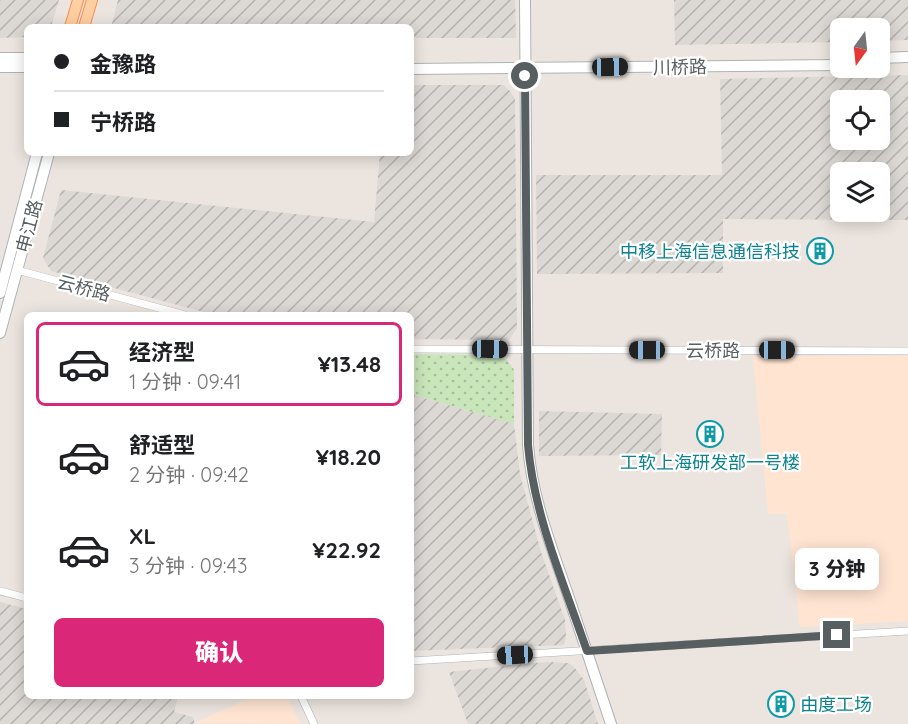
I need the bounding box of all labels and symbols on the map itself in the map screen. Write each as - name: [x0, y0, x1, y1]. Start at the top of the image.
- north arrow: [830, 18, 890, 78]
- street label: 川桥路: [653, 55, 707, 79]
- car: [592, 58, 628, 76]
- route start: [511, 62, 538, 89]
- street label: 申江路: [11, 197, 47, 255]
- building icon: 中移上海信息通信科技: [805, 236, 835, 266]
- place label: 中移上海信息通信科技: [620, 240, 800, 263]
- street label: 云桥路: [55, 270, 113, 306]
- street label: 云桥路: [686, 339, 740, 362]
- car: [472, 340, 508, 358]
- car: [629, 341, 665, 359]
- car: [759, 341, 795, 359]
- building icon: 工软上海研发部一号楼: [695, 419, 725, 449]
- place label: 工软上海研发部一号楼: [620, 451, 800, 474]
- callout: 3 分钟: [795, 548, 879, 590]
- route end: [823, 621, 850, 648]
- car: [497, 645, 533, 665]
- building icon: 由度工场: [766, 689, 796, 719]
- place label: 由度工场: [800, 693, 872, 716]

